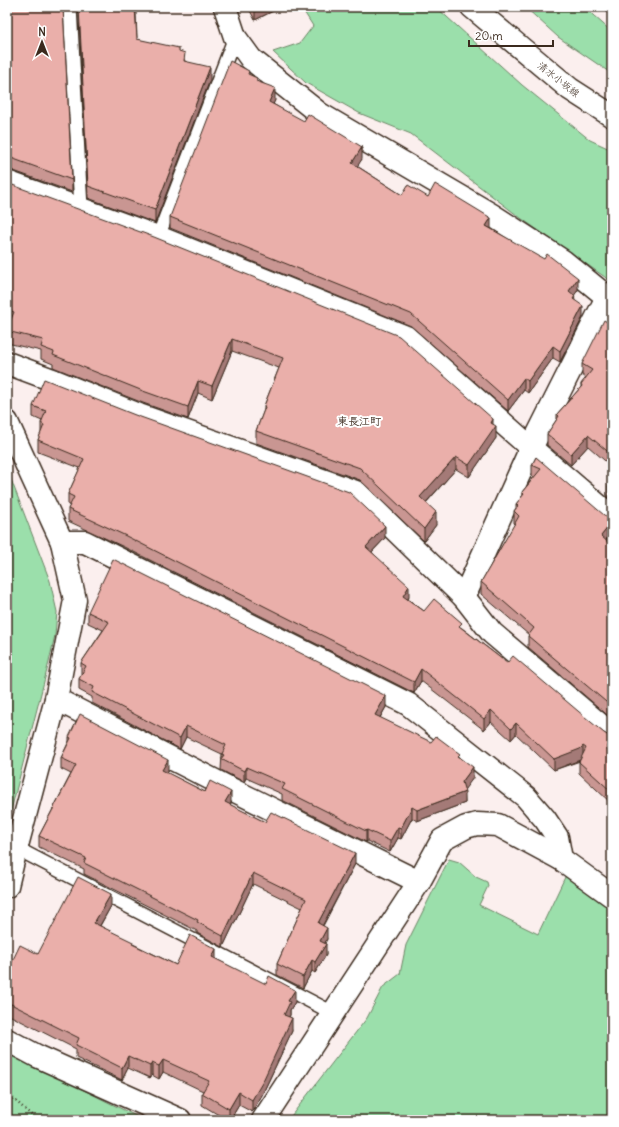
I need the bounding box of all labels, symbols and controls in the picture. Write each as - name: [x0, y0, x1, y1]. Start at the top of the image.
- north arrow: [22, 22, 62, 62]
- scale bar: [469, 22, 553, 48]
- text: N: [38, 25, 46, 39]
- text: 20 m: [475, 28, 503, 43]
- street label: 清水小坂線: [535, 59, 582, 100]
- district label: 東長江町: [337, 414, 382, 428]

